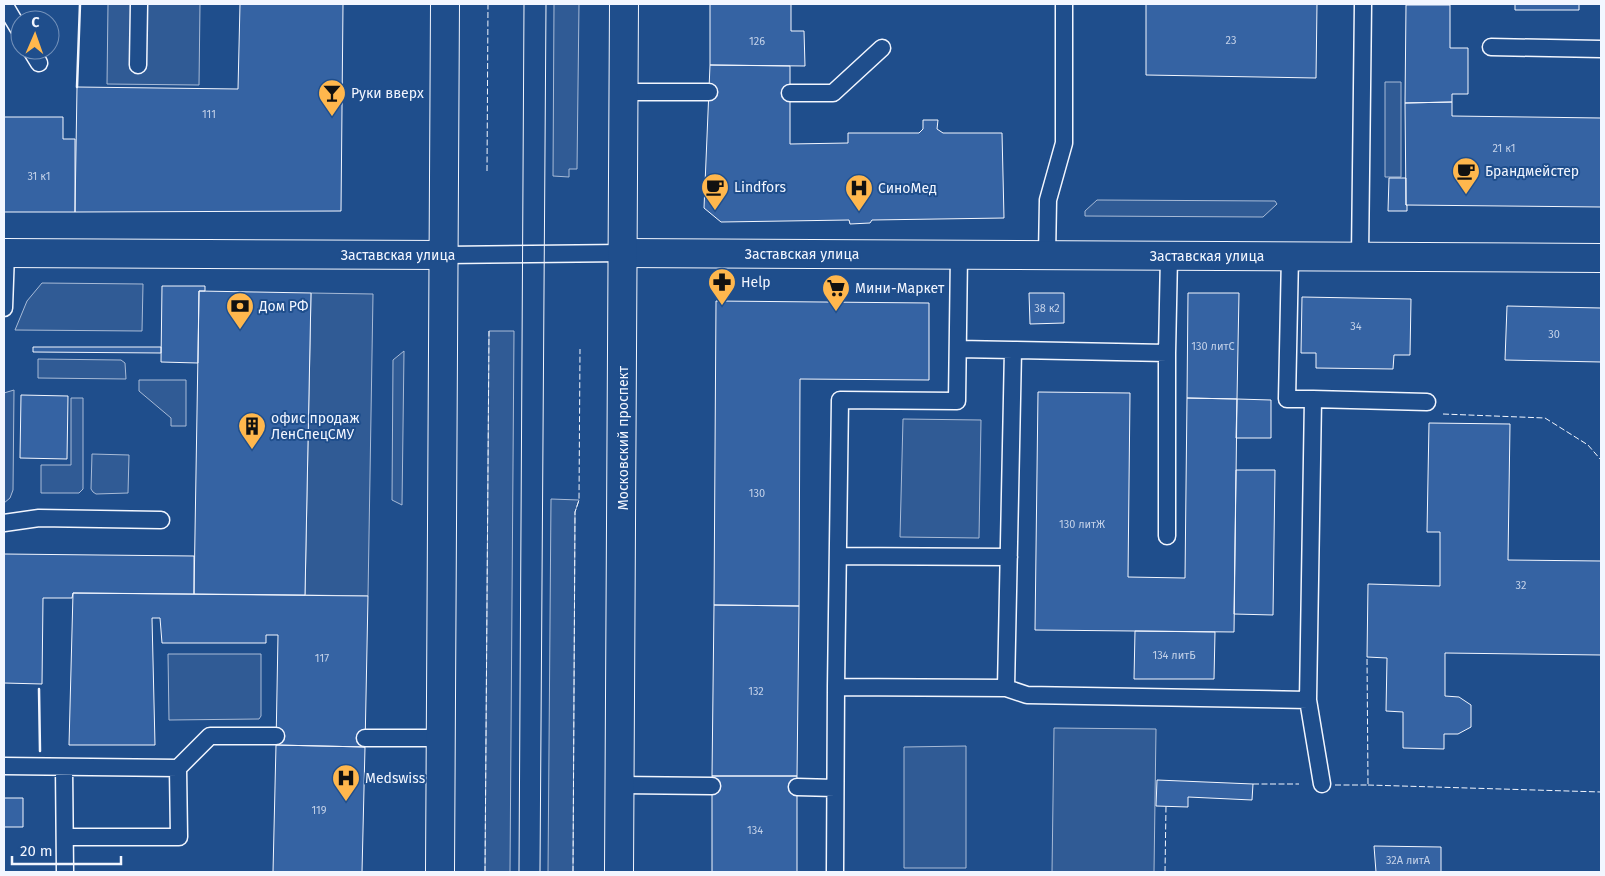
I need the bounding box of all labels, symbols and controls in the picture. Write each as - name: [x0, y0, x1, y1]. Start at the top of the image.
- north arrow: [10, 10, 60, 60]
- text: С: [31, 14, 40, 31]
- house number: 23: [1226, 34, 1236, 47]
- house number: 126: [749, 35, 765, 48]
- bar icon: Руки вверх: [317, 78, 347, 117]
- place label: Руки вверх: [351, 85, 424, 102]
- house number: 111: [202, 108, 216, 121]
- house number: 21 к1: [1492, 142, 1516, 155]
- cafe icon: Брандмейстер: [1451, 156, 1481, 195]
- place label: Брандмейстер: [1485, 163, 1579, 180]
- house number: 31 к1: [27, 170, 51, 183]
- cafe icon: Lindfors: [700, 172, 730, 211]
- hospital icon: СиноМед: [844, 173, 874, 212]
- place label: Lindfors: [734, 179, 786, 196]
- place label: СиноМед: [878, 180, 937, 197]
- street label: Заставская улица: [745, 246, 859, 263]
- street label: Заставская улица: [341, 247, 455, 264]
- street label: Заставская улица: [1150, 248, 1264, 265]
- pharmacy icon: Help: [707, 267, 737, 306]
- supermarket icon: Мини-Маркет: [821, 273, 851, 312]
- place label: Help: [741, 274, 771, 291]
- place label: Мини-Маркет: [855, 280, 945, 297]
- bank icon: Дом РФ: [225, 291, 255, 330]
- place label: Дом РФ: [258, 298, 308, 315]
- house number: 38 к2: [1034, 302, 1060, 315]
- house number: 34: [1350, 320, 1362, 333]
- house number: 30: [1548, 328, 1560, 341]
- house number: 130 литС: [1191, 340, 1235, 353]
- street label: Московский проспект: [615, 365, 632, 510]
- place label: офис продаж ЛенСпецСМУ: [271, 410, 360, 443]
- building icon: офис продаж ЛенСпецСМУ: [237, 411, 267, 450]
- house number: 130: [749, 487, 765, 500]
- house number: 130 литЖ: [1059, 518, 1105, 531]
- house number: 32: [1516, 579, 1526, 592]
- house number: 134 литБ: [1152, 649, 1196, 662]
- house number: 117: [315, 652, 329, 665]
- house number: 132: [748, 685, 764, 698]
- hospital icon: Medswiss: [331, 763, 361, 802]
- place label: Medswiss: [365, 770, 426, 787]
- house number: 119: [311, 804, 327, 817]
- house number: 134: [747, 824, 763, 837]
- scale bar: [12, 834, 121, 866]
- text: 20 m: [20, 842, 53, 860]
- house number: 32А литА: [1386, 854, 1431, 867]

